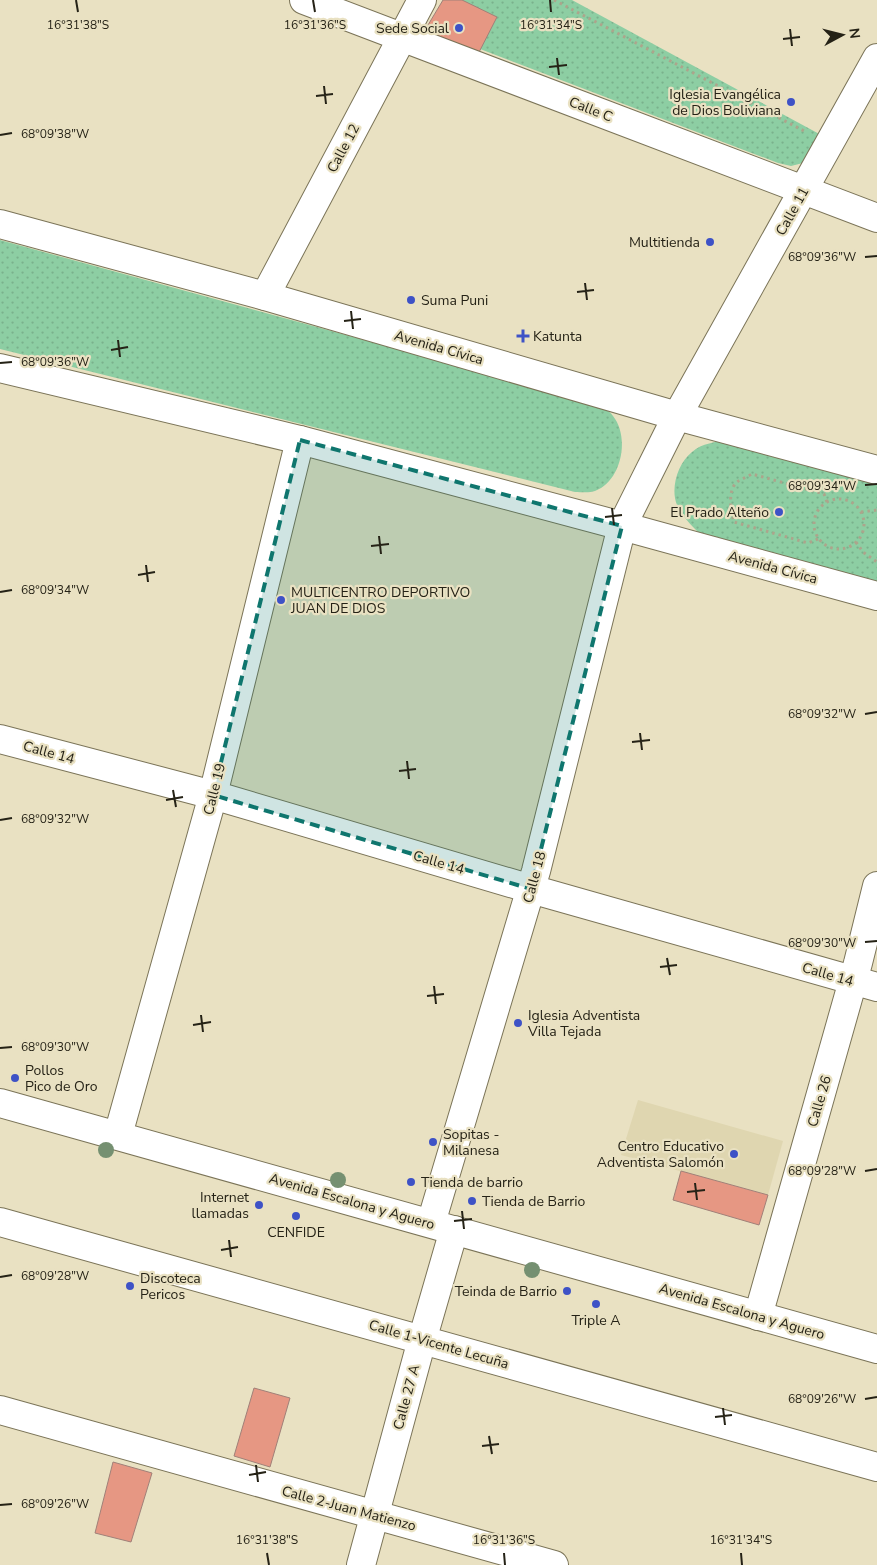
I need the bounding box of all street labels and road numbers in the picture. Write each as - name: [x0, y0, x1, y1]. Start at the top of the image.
- street label: Calle C: [566, 92, 615, 126]
- street label: Calle 12: [323, 121, 364, 176]
- street label: Calle 11: [771, 184, 814, 239]
- street label: Avenida Cívica: [392, 326, 486, 369]
- street label: Avenida Cívica: [726, 546, 820, 589]
- street label: Calle 14: [21, 736, 77, 768]
- street label: Calle 19: [199, 761, 230, 817]
- street label: Calle 14: [411, 846, 467, 879]
- street label: Calle 18: [518, 849, 550, 905]
- street label: Calle 14: [800, 958, 856, 991]
- street label: Calle 26: [803, 1073, 836, 1129]
- street label: Avenida Escalona y Aguero: [267, 1169, 437, 1234]
- street label: Avenida Escalona y Aguero: [657, 1279, 827, 1344]
- street label: Calle 1-Vicente Lecuña: [367, 1315, 511, 1374]
- street label: Calle 27 A: [389, 1363, 424, 1432]
- street label: Calle 2-Juan Matienzo: [280, 1481, 418, 1536]

